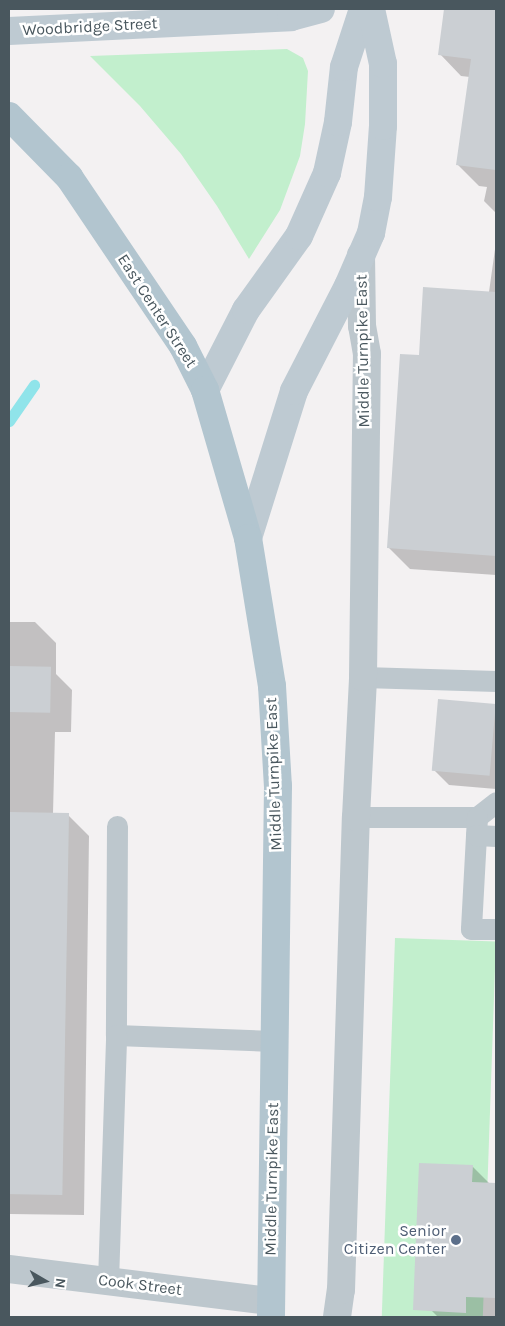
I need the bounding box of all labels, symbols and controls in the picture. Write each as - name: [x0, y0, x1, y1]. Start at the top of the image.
- street label: Woodbridge Street: [22, 14, 158, 40]
- street label: East Center Street: [113, 251, 201, 371]
- street label: Middle Turnpike East: [352, 274, 374, 428]
- street label: Middle Turnpike East: [262, 697, 286, 851]
- street label: Middle Turnpike East: [261, 1102, 283, 1256]
- place label: Senior Citizen Center: [344, 1221, 446, 1259]
- marker: Senior Citizen Center: [450, 1234, 462, 1246]
- north arrow: [20, 1256, 70, 1306]
- street label: Cook Street: [97, 1270, 183, 1300]
- text: N: [51, 1277, 69, 1289]

